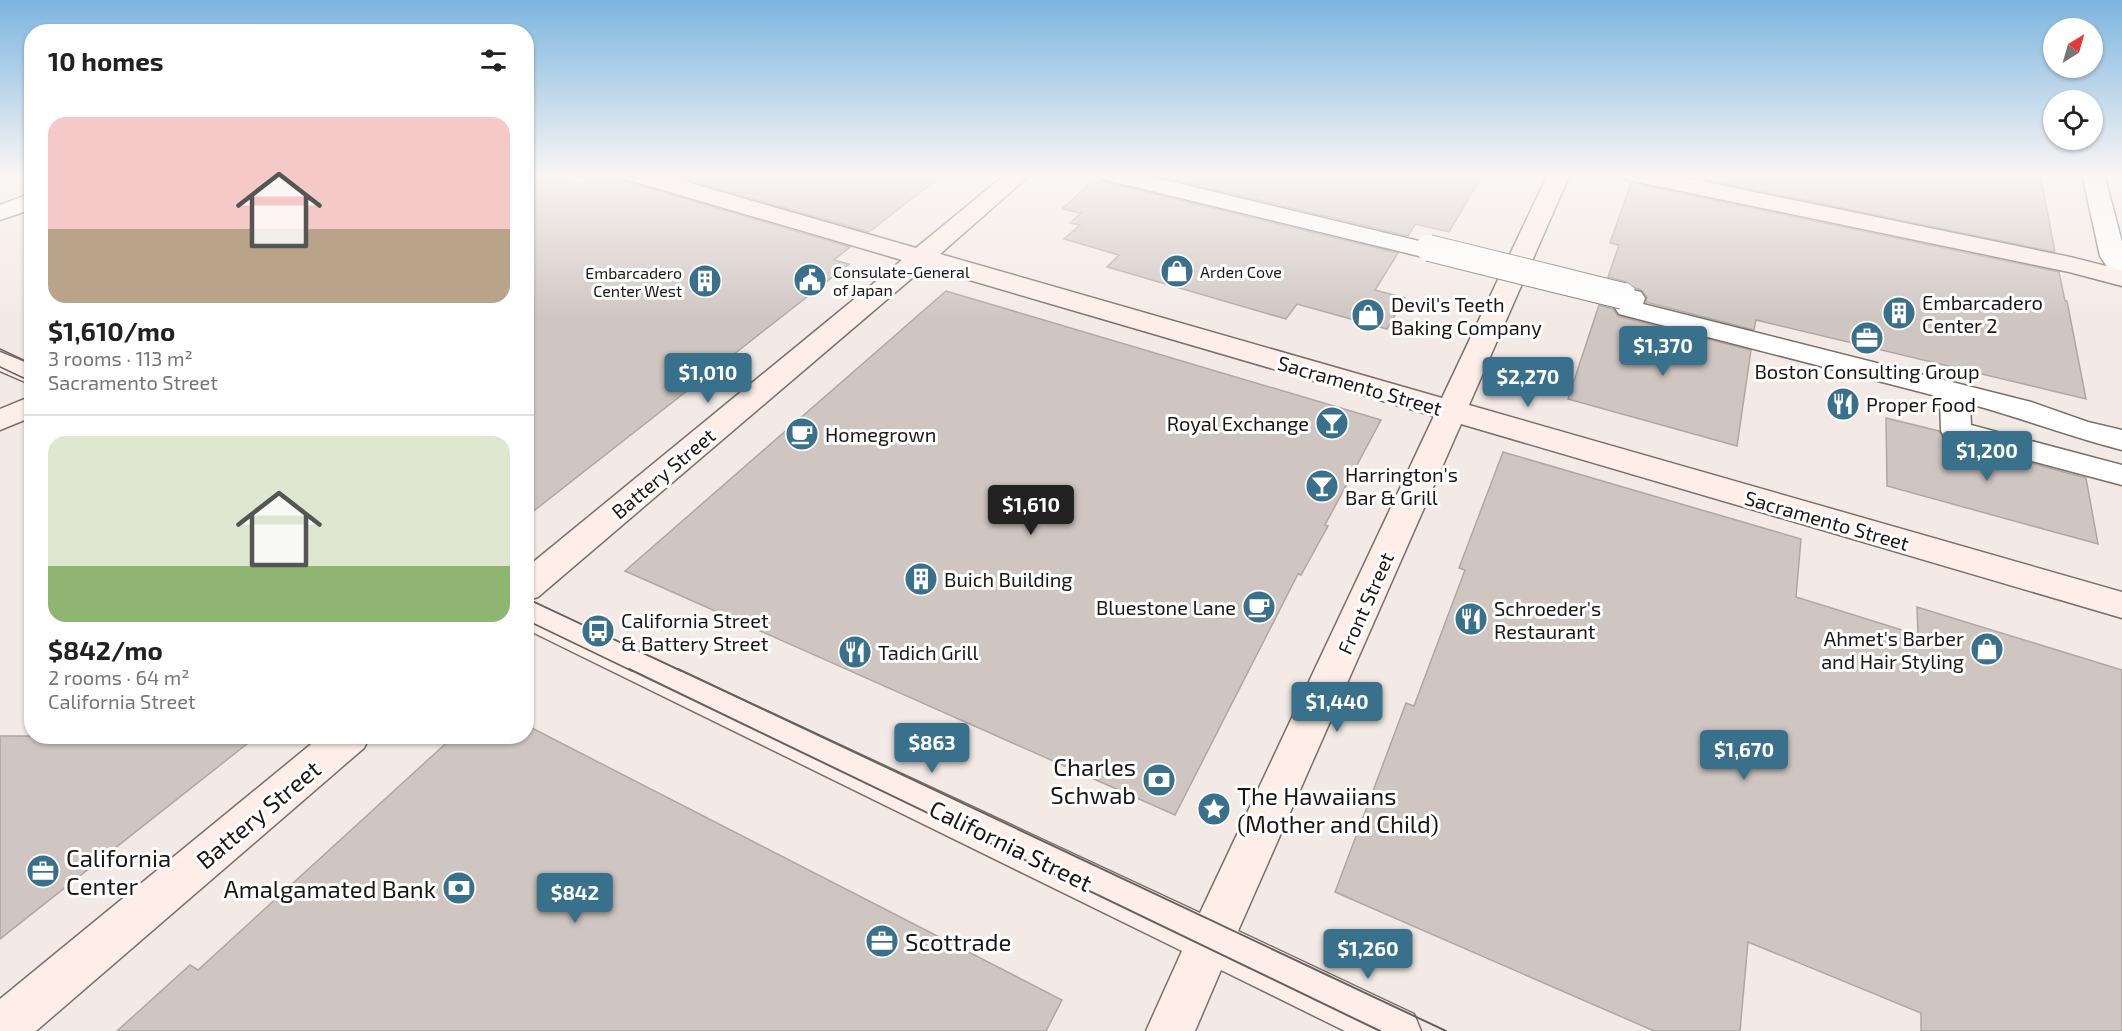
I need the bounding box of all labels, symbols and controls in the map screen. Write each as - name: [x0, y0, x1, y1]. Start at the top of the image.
- north arrow: [2043, 18, 2103, 78]
- map controls: [2043, 18, 2103, 150]
- icon: filters: [477, 44, 510, 77]
- text: 10 homes: [48, 45, 164, 76]
- button: locate: [2043, 90, 2103, 150]
- icon: home: [225, 156, 333, 264]
- shop icon: Arden Cove: [1159, 253, 1195, 289]
- public building icon: Consulate-General of Japan: [792, 262, 828, 298]
- place label: Consulate-General of Japan: [833, 262, 970, 299]
- place label: Arden Cove: [1200, 262, 1282, 281]
- place label: Embarcadero Center West: [585, 263, 682, 300]
- building icon: Embarcadero Center West: [687, 263, 723, 299]
- place label: Embarcadero Center 2: [1922, 290, 2043, 337]
- place label: Devil's Teeth Baking Company: [1391, 292, 1542, 339]
- building icon: Embarcadero Center 2: [1881, 295, 1917, 331]
- shop icon: Devil's Teeth Baking Company: [1350, 297, 1386, 333]
- text: $1,610/mo: [48, 315, 175, 346]
- office icon: Boston Consulting Group: [1849, 320, 1885, 356]
- pin: $1,370: [1614, 326, 1712, 377]
- text: $1,370: [1633, 333, 1693, 357]
- text: 3 rooms · 113 m²: [48, 346, 193, 370]
- street label: Sacramento Street: [1275, 350, 1445, 420]
- pin: $1,010: [659, 353, 757, 404]
- pin: $2,270: [1479, 357, 1577, 408]
- place label: Boston Consulting Group: [1754, 359, 1980, 383]
- text: $1,010: [679, 360, 737, 384]
- text: $2,270: [1497, 364, 1559, 388]
- text: Sacramento Street: [48, 370, 218, 394]
- restaurant icon: Proper Food: [1825, 386, 1861, 422]
- place label: Proper Food: [1866, 392, 1976, 416]
- bar icon: Royal Exchange: [1314, 405, 1350, 441]
- place label: Royal Exchange: [1167, 411, 1309, 435]
- cafe icon: Homegrown: [784, 416, 820, 452]
- place label: Homegrown: [825, 422, 936, 446]
- street label: Battery Street: [606, 423, 720, 523]
- pin: $1,200: [1938, 431, 2036, 482]
- text: $1,200: [1956, 438, 2018, 462]
- place label: Harrington's Bar & Grill: [1345, 462, 1458, 509]
- bar icon: Harrington's Bar & Grill: [1304, 468, 1340, 504]
- icon: home: [225, 475, 333, 583]
- pin: $1,610: [982, 485, 1080, 536]
- street label: Sacramento Street: [1742, 485, 1912, 555]
- text: $1,610: [1002, 492, 1060, 516]
- street label: Front Street: [1332, 548, 1398, 658]
- building icon: Buich Building: [903, 561, 939, 597]
- place label: Buich Building: [944, 567, 1073, 591]
- cafe icon: Bluestone Lane: [1241, 589, 1277, 625]
- place label: Bluestone Lane: [1096, 595, 1236, 619]
- place label: Schroeder's Restaurant: [1494, 596, 1601, 643]
- restaurant icon: Schroeder's Restaurant: [1453, 601, 1489, 637]
- place label: California Street & Battery Street: [621, 608, 769, 655]
- bus stop icon: California Street & Battery Street: [580, 613, 616, 649]
- place label: Ahmet's Barber and Hair Styling: [1821, 626, 1964, 673]
- shop icon: Ahmet's Barber and Hair Styling: [1969, 631, 2005, 667]
- text: $842/mo: [48, 634, 163, 665]
- restaurant icon: Tadich Grill: [837, 634, 873, 670]
- place label: Tadich Grill: [878, 640, 978, 664]
- text: 2 rooms · 64 m²: [48, 665, 190, 689]
- pin: $1,440: [1288, 682, 1386, 733]
- text: California Street: [48, 689, 196, 713]
- text: $1,440: [1305, 689, 1369, 713]
- pin: $863: [896, 723, 968, 774]
- text: $863: [908, 730, 956, 754]
- pin: $1,670: [1695, 730, 1793, 781]
- text: $1,670: [1714, 737, 1774, 761]
- place label: Charles Schwab: [1050, 752, 1136, 809]
- street label: Battery Street: [190, 754, 326, 874]
- bank icon: Charles Schwab: [1141, 762, 1177, 798]
- place label: The Hawaiians (Mother and Child): [1237, 781, 1439, 838]
- place icon: The Hawaiians (Mother and Child): [1196, 791, 1232, 827]
- street label: California Street: [925, 793, 1097, 897]
- place label: California Center: [66, 843, 171, 900]
- office icon: California Center: [25, 853, 61, 889]
- bank icon: Amalgamated Bank: [441, 870, 477, 906]
- pin: $842: [539, 873, 611, 924]
- place label: Amalgamated Bank: [224, 874, 436, 903]
- text: $842: [551, 880, 599, 904]
- office icon: Scottrade: [864, 923, 900, 959]
- place label: Scottrade: [905, 927, 1011, 956]
- pin: $1,260: [1319, 929, 1417, 980]
- text: $1,260: [1337, 936, 1399, 960]

